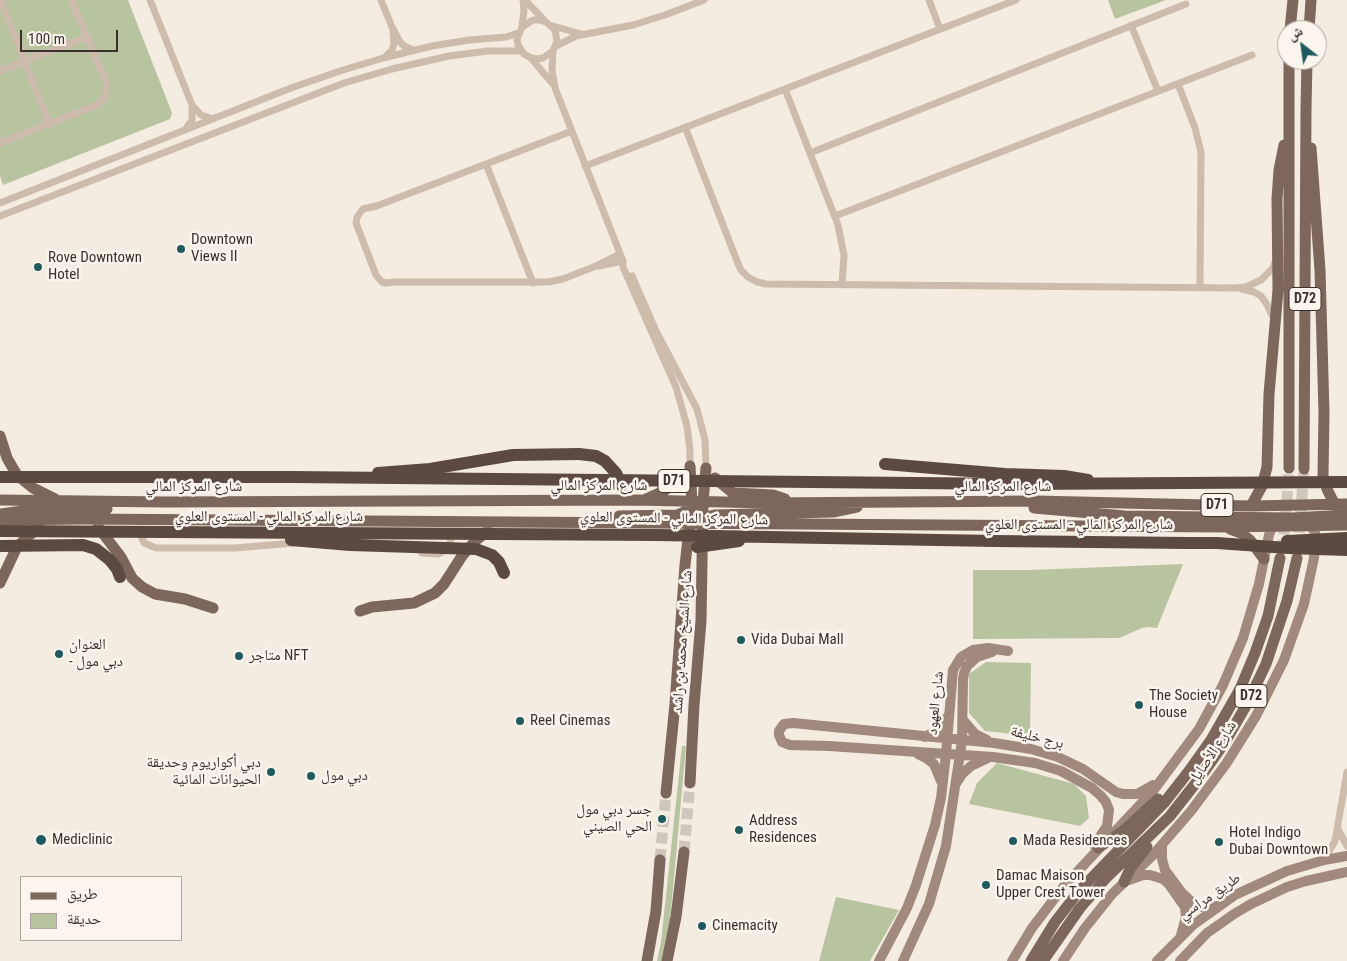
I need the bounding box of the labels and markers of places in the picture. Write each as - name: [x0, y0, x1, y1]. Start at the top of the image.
- place label: Downtown Views II: [191, 231, 253, 266]
- marker: Downtown Views II: [175, 243, 187, 255]
- place label: Rove Downtown Hotel: [48, 249, 142, 284]
- marker: Rove Downtown Hotel: [32, 261, 44, 273]
- place label: Vida Dubai Mall: [751, 631, 844, 649]
- marker: Vida Dubai Mall: [735, 634, 747, 646]
- place label: العنوان - دبي مول: [69, 636, 123, 671]
- place label: متاجر NFT: [249, 647, 309, 665]
- marker: العنوان - دبي مول: [53, 648, 65, 660]
- marker: متاجر NFT: [233, 650, 245, 662]
- place label: The Society House: [1149, 687, 1218, 722]
- marker: The Society House: [1133, 699, 1145, 711]
- place label: Reel Cinemas: [530, 712, 610, 730]
- marker: Reel Cinemas: [514, 715, 526, 727]
- place label: دبي أكواريوم وحديقة الحيوانات المائية: [146, 754, 261, 789]
- marker: دبي أكواريوم وحديقة الحيوانات المائية: [265, 766, 277, 778]
- place label: دبي مول: [321, 767, 368, 785]
- marker: دبي مول: [305, 770, 317, 782]
- place label: جسر دبي مول الحي الصيني: [576, 801, 652, 836]
- place label: Address Residences: [749, 812, 817, 847]
- marker: جسر دبي مول الحي الصيني: [656, 813, 668, 825]
- marker: Address Residences: [733, 824, 745, 836]
- place label: Hotel Indigo Dubai Downtown: [1229, 824, 1328, 859]
- place label: Mediclinic: [52, 831, 113, 849]
- place label: Mada Residences: [1023, 832, 1127, 850]
- marker: Mediclinic: [34, 833, 48, 847]
- marker: Mada Residences: [1007, 835, 1019, 847]
- marker: Hotel Indigo Dubai Downtown: [1213, 836, 1225, 848]
- place label: Damac Maison Upper Crest Tower: [996, 867, 1105, 902]
- marker: Damac Maison Upper Crest Tower: [980, 879, 992, 891]
- place label: Cinemacity: [712, 917, 778, 935]
- marker: Cinemacity: [696, 920, 708, 932]

